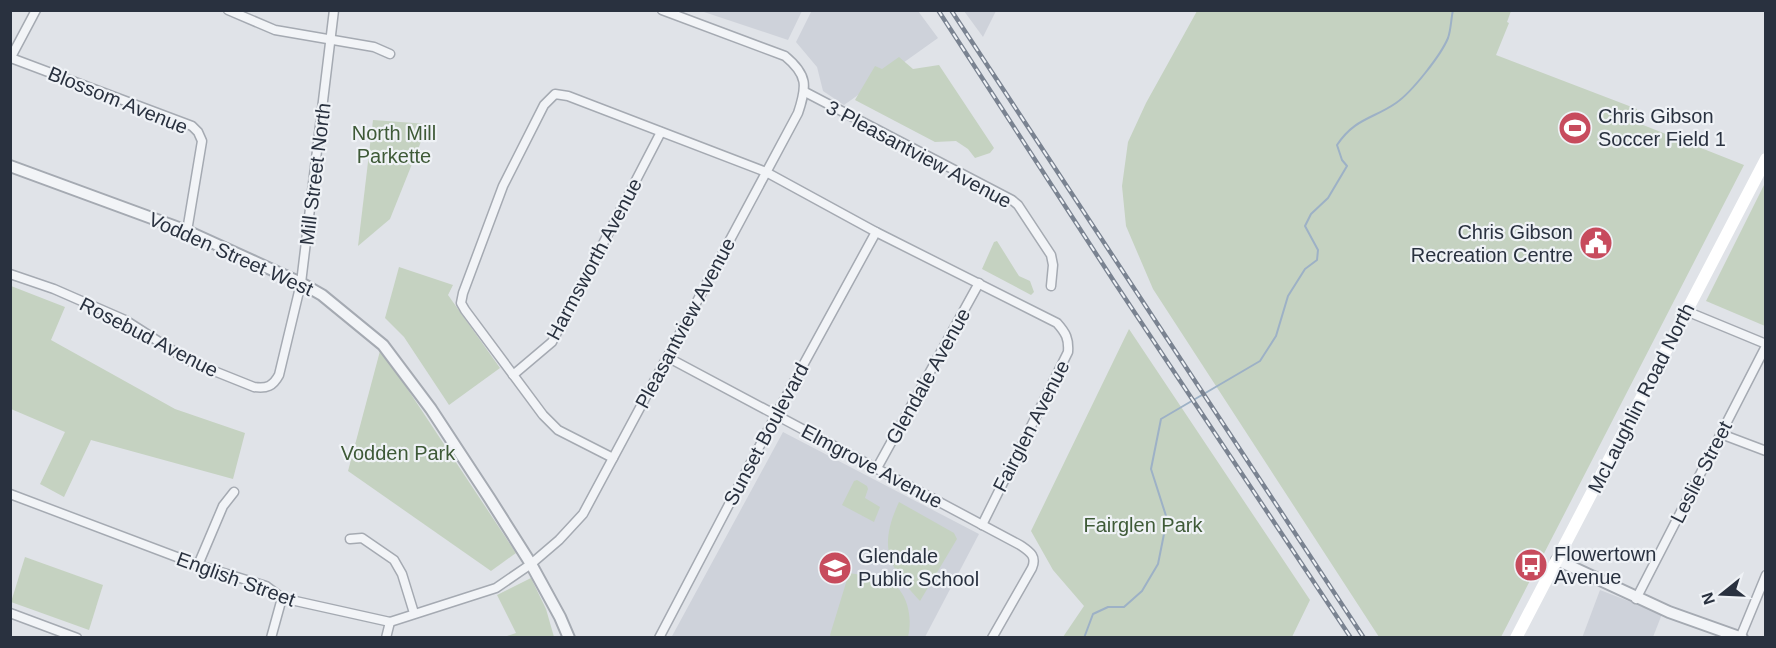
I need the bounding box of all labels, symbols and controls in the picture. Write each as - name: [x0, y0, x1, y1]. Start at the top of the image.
- street label: Blossom Avenue: [45, 62, 191, 138]
- street label: 3 Pleasantview Avenue: [823, 96, 1015, 212]
- street label: Mill Street North: [295, 102, 335, 246]
- place label: Chris Gibson Soccer Field 1: [1598, 105, 1726, 150]
- sports icon: Chris Gibson Soccer Field 1: [1557, 110, 1593, 146]
- park label: North Mill Parkette: [352, 122, 436, 167]
- street label: Harmsworth Avenue: [542, 174, 646, 344]
- street label: Vodden Street West: [145, 208, 317, 300]
- place label: Chris Gibson Recreation Centre: [1411, 221, 1573, 266]
- public building icon: Chris Gibson Recreation Centre: [1578, 225, 1614, 261]
- street label: Pleasantview Avenue: [631, 234, 739, 412]
- street label: Rosebud Avenue: [76, 293, 222, 381]
- street label: McLaughlin Road North: [1584, 299, 1698, 497]
- street label: Glendale Avenue: [882, 304, 974, 448]
- street label: Fairglen Avenue: [988, 357, 1074, 495]
- street label: Sunset Boulevard: [719, 359, 813, 509]
- street label: Leslie Street: [1666, 417, 1736, 527]
- street label: Elmgrove Avenue: [798, 420, 946, 512]
- park label: Vodden Park: [341, 442, 456, 464]
- park label: Fairglen Park: [1084, 514, 1203, 536]
- place label: Flowertown Avenue: [1554, 543, 1656, 588]
- place label: Glendale Public School: [858, 545, 979, 590]
- street label: English Street: [174, 547, 299, 611]
- bus stop icon: Flowertown Avenue: [1513, 547, 1549, 583]
- school or university icon: Glendale Public School: [817, 550, 853, 586]
- north arrow: [1692, 564, 1752, 624]
- text: N: [1698, 590, 1718, 607]

